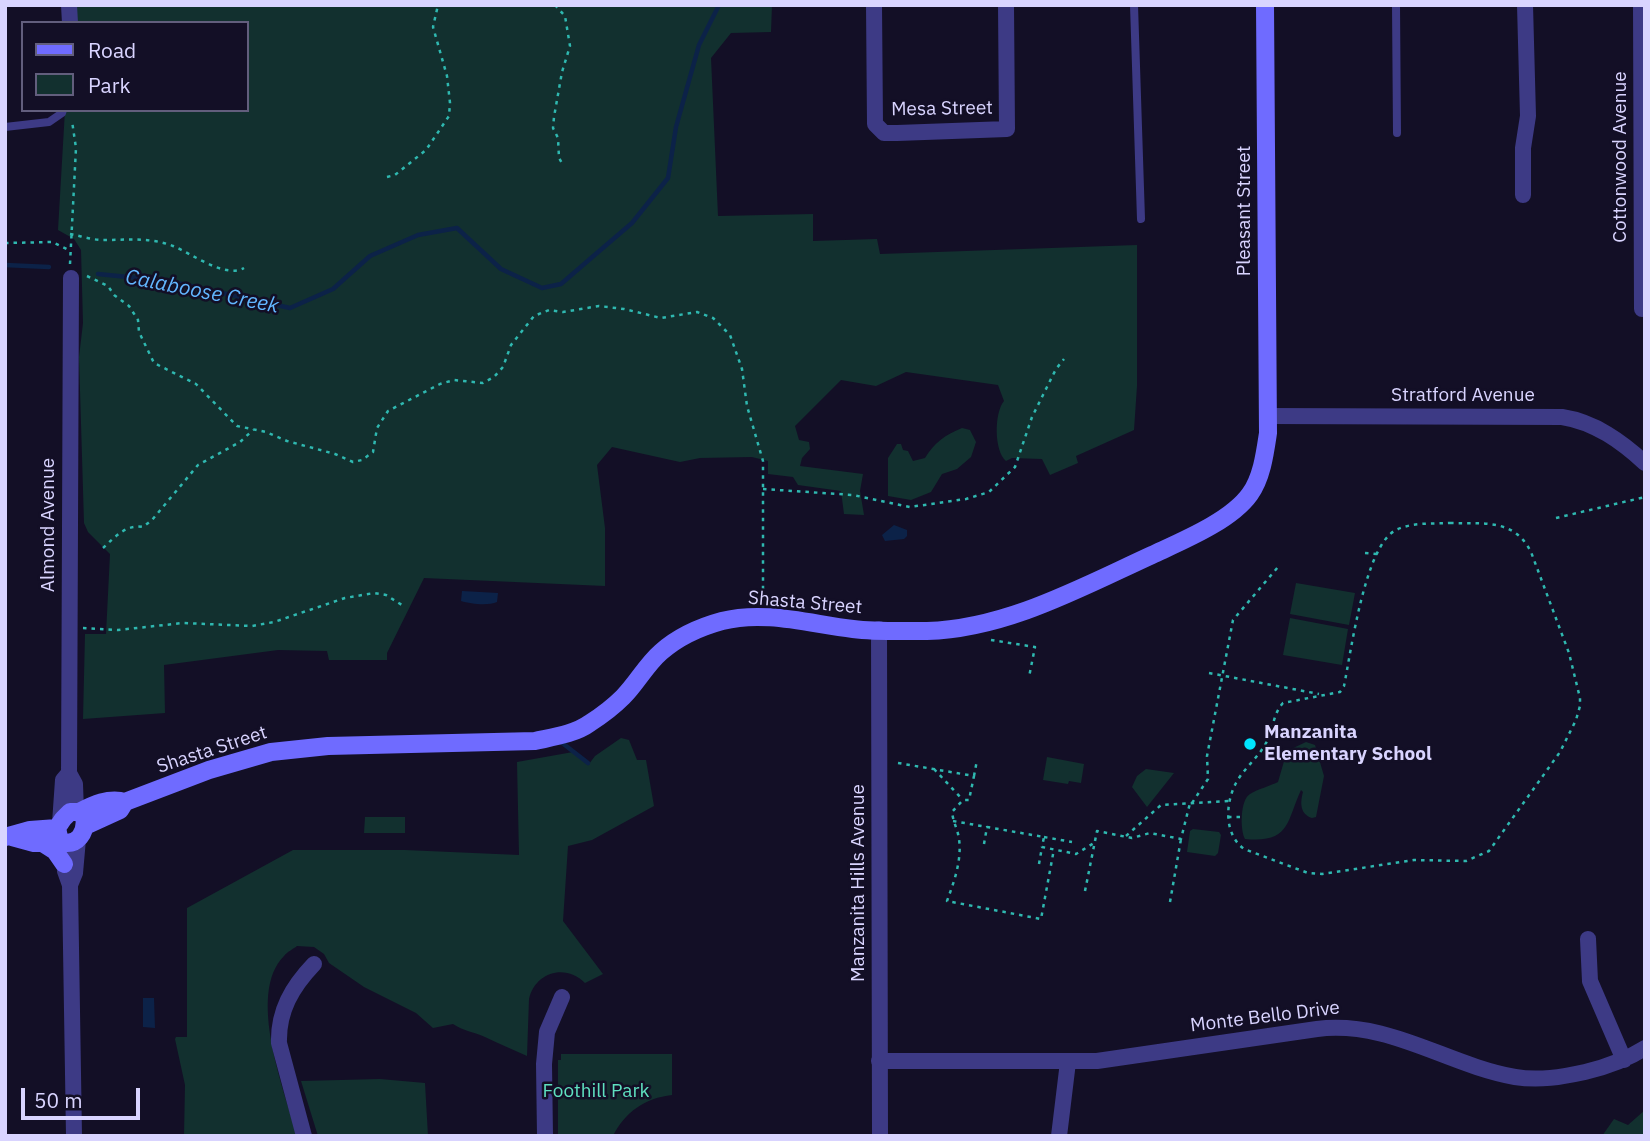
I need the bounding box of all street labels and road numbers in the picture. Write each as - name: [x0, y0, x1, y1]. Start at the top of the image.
- street label: Cottonwood Avenue: [1610, 71, 1632, 243]
- street label: Mesa Street: [891, 97, 993, 121]
- street label: Pleasant Street: [1234, 146, 1256, 276]
- street label: Stratford Avenue: [1391, 385, 1535, 407]
- street label: Almond Avenue: [38, 458, 60, 592]
- street label: Shasta Street: [747, 587, 863, 619]
- street label: Shasta Street: [154, 721, 270, 779]
- street label: Manzanita Hills Avenue: [848, 784, 870, 982]
- street label: Monte Bello Drive: [1189, 997, 1341, 1037]

